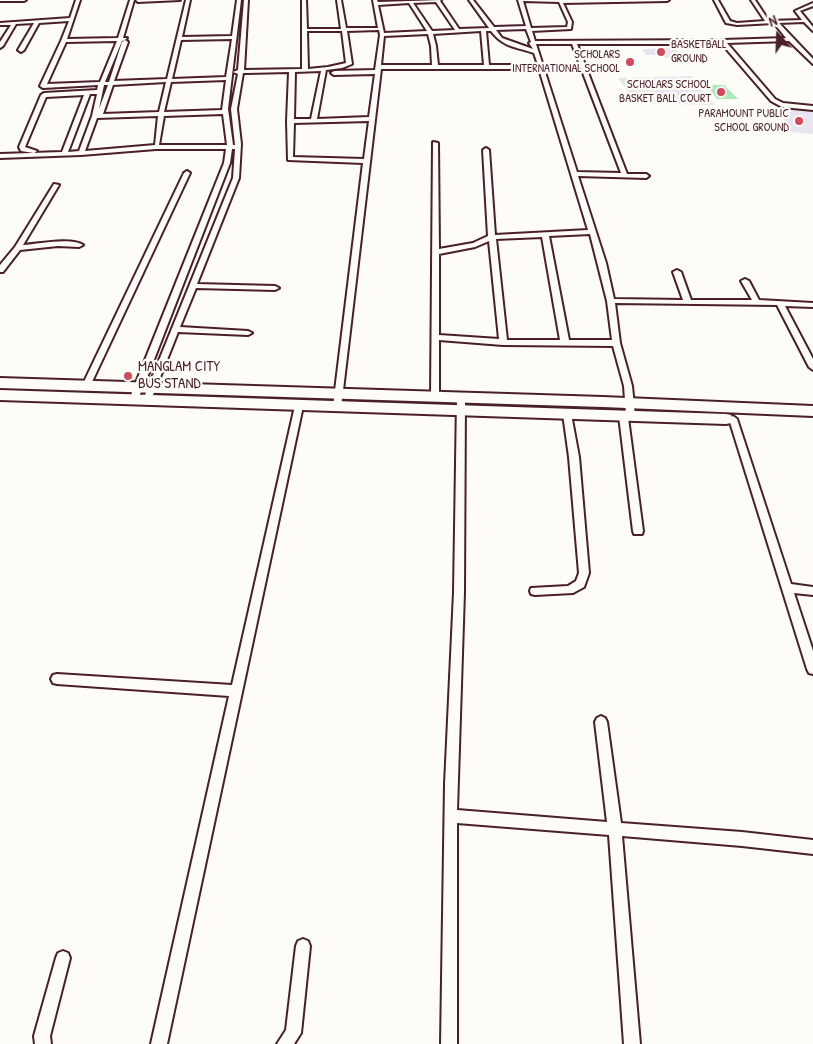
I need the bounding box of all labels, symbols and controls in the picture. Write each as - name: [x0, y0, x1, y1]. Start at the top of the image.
- north arrow: [753, 10, 803, 60]
- text: N: [766, 10, 779, 31]
- place label: BASKETBALL GROUND: [671, 38, 727, 66]
- marker: BASKETBALL GROUND: [655, 46, 667, 58]
- place label: SCHOLARS INTERNATIONAL SCHOOL: [512, 48, 620, 76]
- marker: SCHOLARS INTERNATIONAL SCHOOL: [624, 56, 636, 68]
- place label: SCHOLARS SCHOOL BASKET BALL COURT: [619, 78, 711, 106]
- marker: SCHOLARS SCHOOL BASKET BALL COURT: [715, 86, 727, 98]
- place label: PARAMOUNT PUBLIC SCHOOL GROUND: [699, 107, 789, 135]
- marker: PARAMOUNT PUBLIC SCHOOL GROUND: [793, 115, 805, 127]
- place label: MANGLAM CITY BUS STAND: [138, 358, 220, 393]
- marker: MANGLAM CITY BUS STAND: [122, 370, 134, 382]

